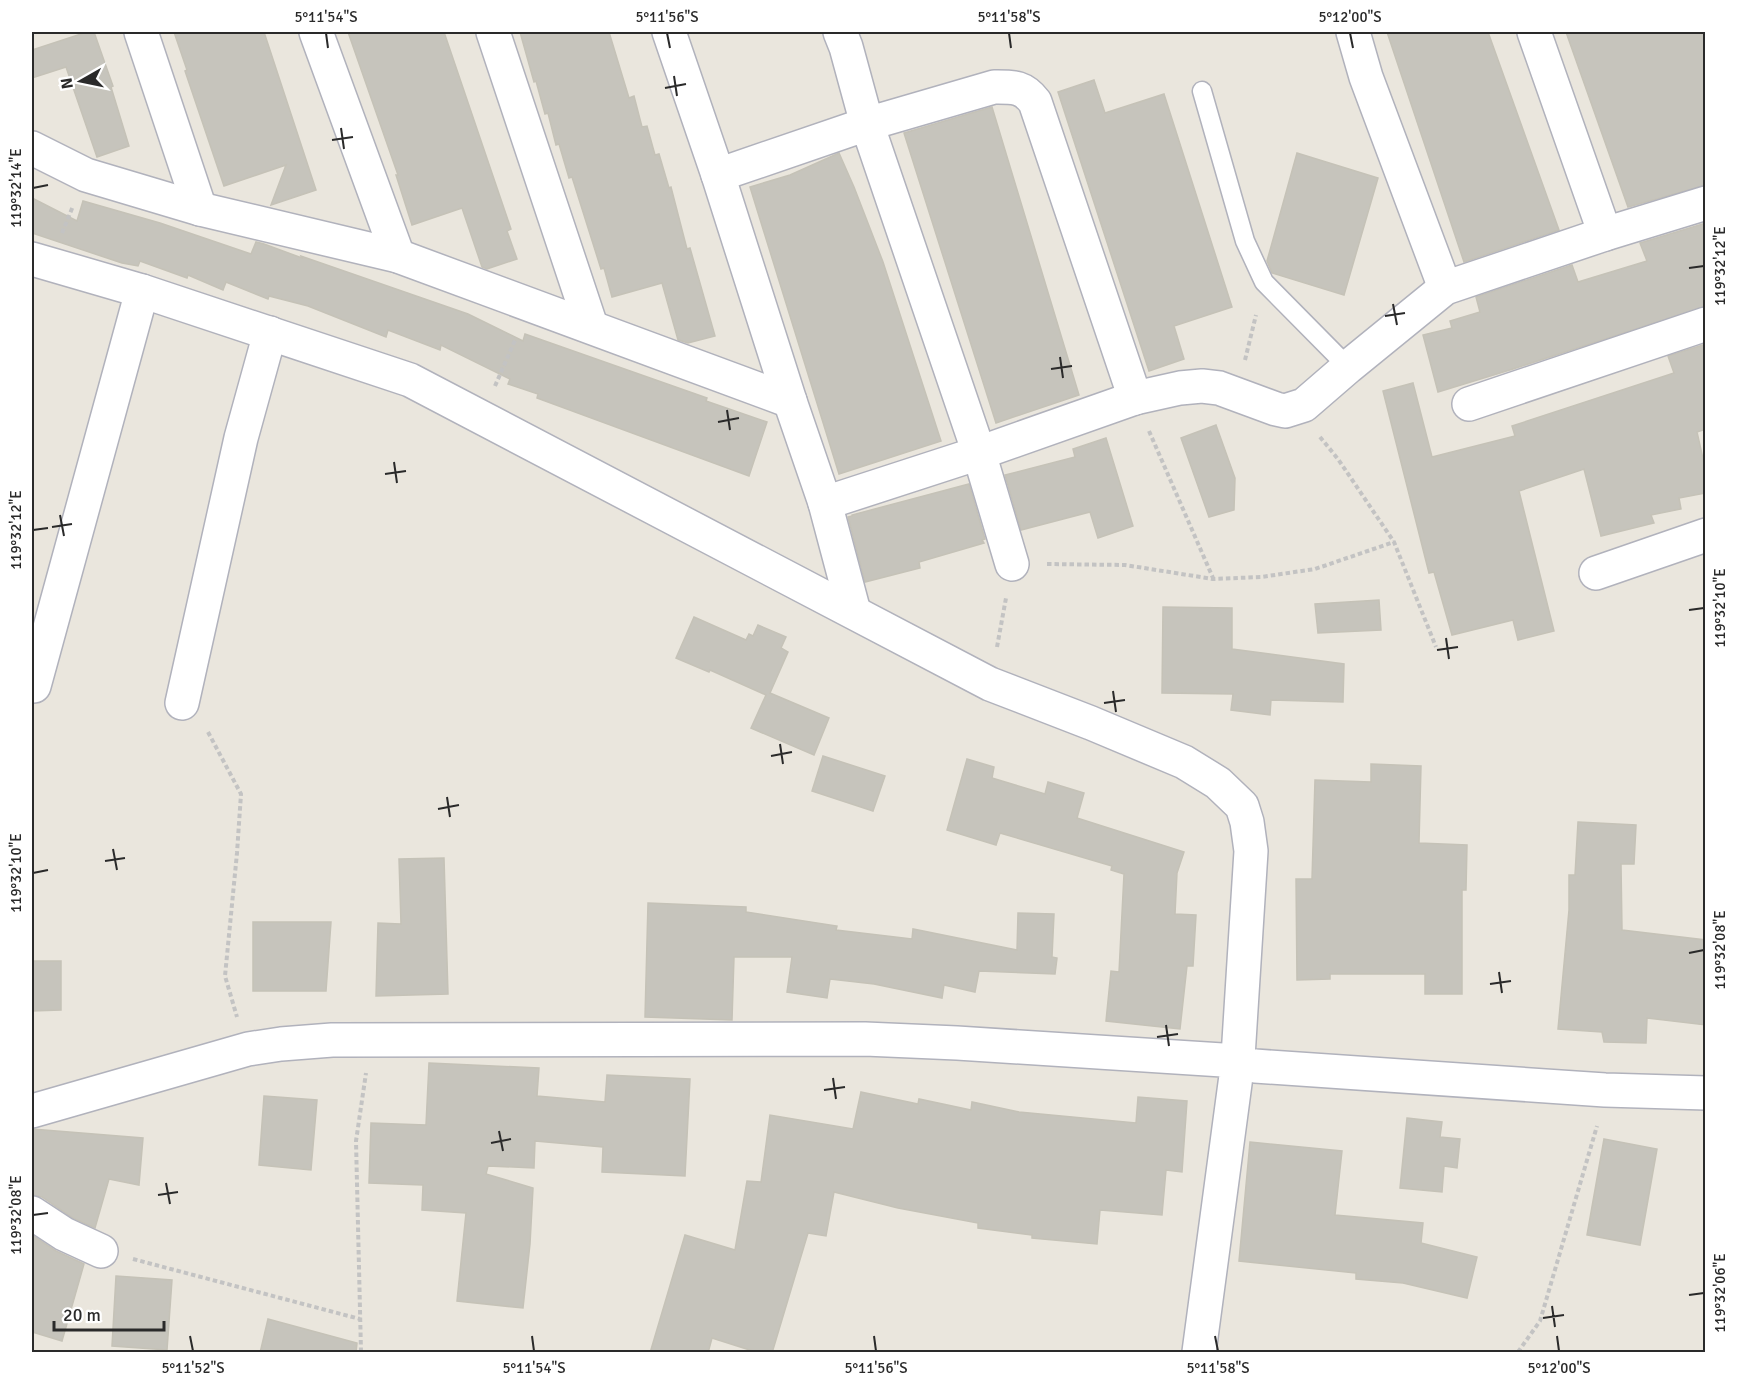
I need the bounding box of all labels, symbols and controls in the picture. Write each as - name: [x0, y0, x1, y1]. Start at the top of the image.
- text: 5°11'54"S: [294, 8, 358, 26]
- text: 5°11'56"S: [635, 8, 699, 26]
- text: 5°11'58"S: [977, 8, 1041, 26]
- text: 5°12'00"S: [1318, 8, 1382, 26]
- north arrow: [51, 51, 111, 111]
- text: N: [56, 76, 78, 90]
- text: 119°32'14"E: [7, 148, 25, 228]
- text: 119°32'12"E: [1711, 226, 1729, 306]
- text: 119°32'12"E: [7, 490, 25, 570]
- text: 119°32'10"E: [1711, 568, 1729, 648]
- text: 119°32'10"E: [7, 833, 25, 913]
- text: 119°32'08"E: [1711, 910, 1729, 990]
- text: 119°32'08"E: [7, 1175, 25, 1255]
- text: 119°32'06"E: [1711, 1253, 1729, 1333]
- scale bar: [54, 1294, 164, 1332]
- text: 20 m: [63, 1304, 101, 1326]
- text: 5°11'52"S: [161, 1359, 225, 1377]
- text: 5°11'54"S: [502, 1359, 566, 1377]
- text: 5°11'56"S: [844, 1359, 908, 1377]
- text: 5°11'58"S: [1186, 1359, 1250, 1377]
- text: 5°12'00"S: [1527, 1359, 1591, 1377]

